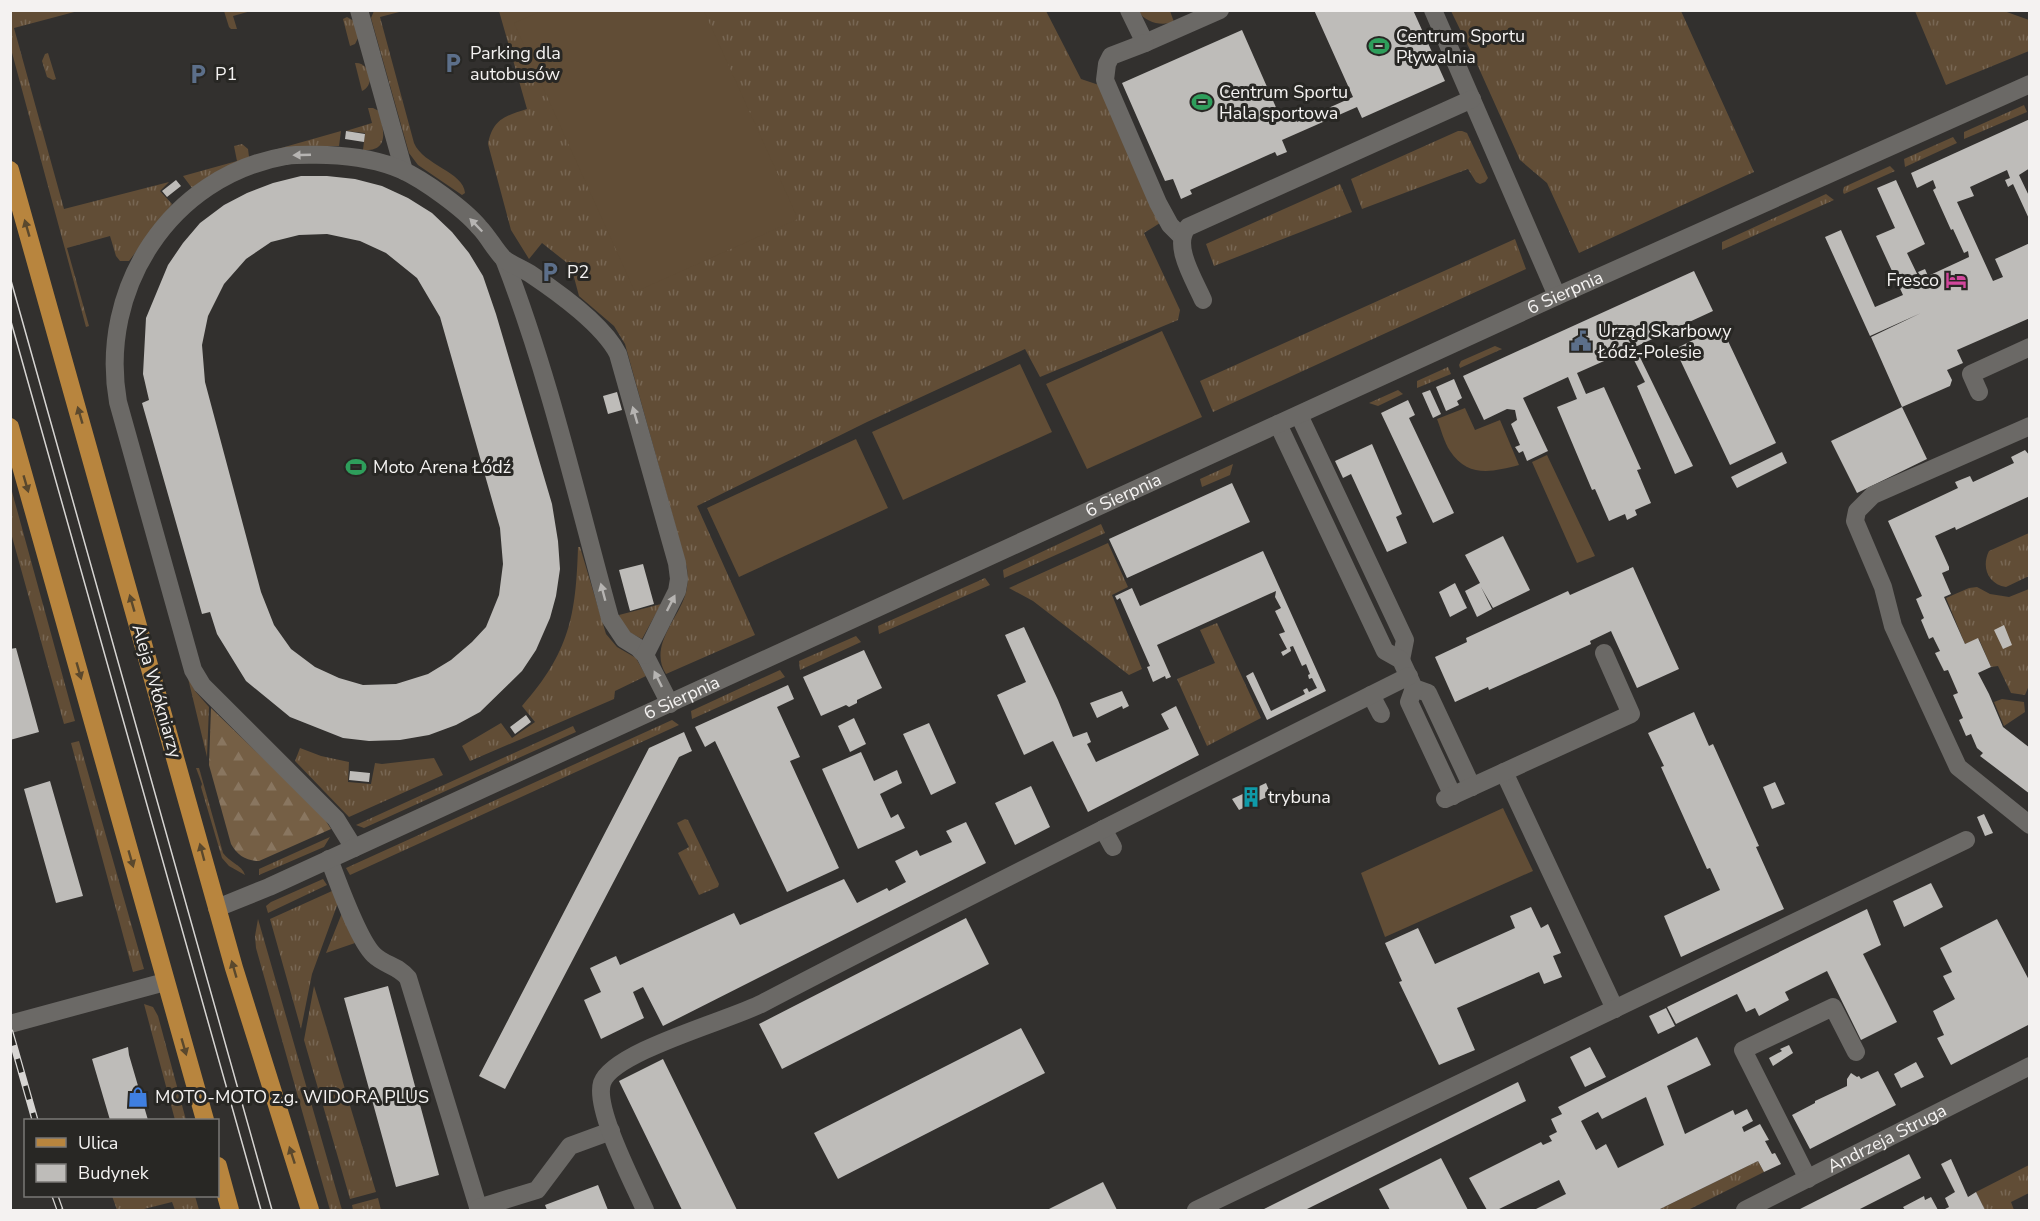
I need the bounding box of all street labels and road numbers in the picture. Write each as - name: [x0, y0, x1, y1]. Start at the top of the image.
- street label: 6 Sierpnia: [1523, 265, 1607, 320]
- street label: 6 Sierpnia: [1081, 467, 1165, 523]
- street label: Aleja Włókniarzy: [126, 621, 188, 761]
- street label: 6 Sierpnia: [640, 670, 723, 726]
- street label: Andrzeja Struga: [1823, 1098, 1951, 1178]

